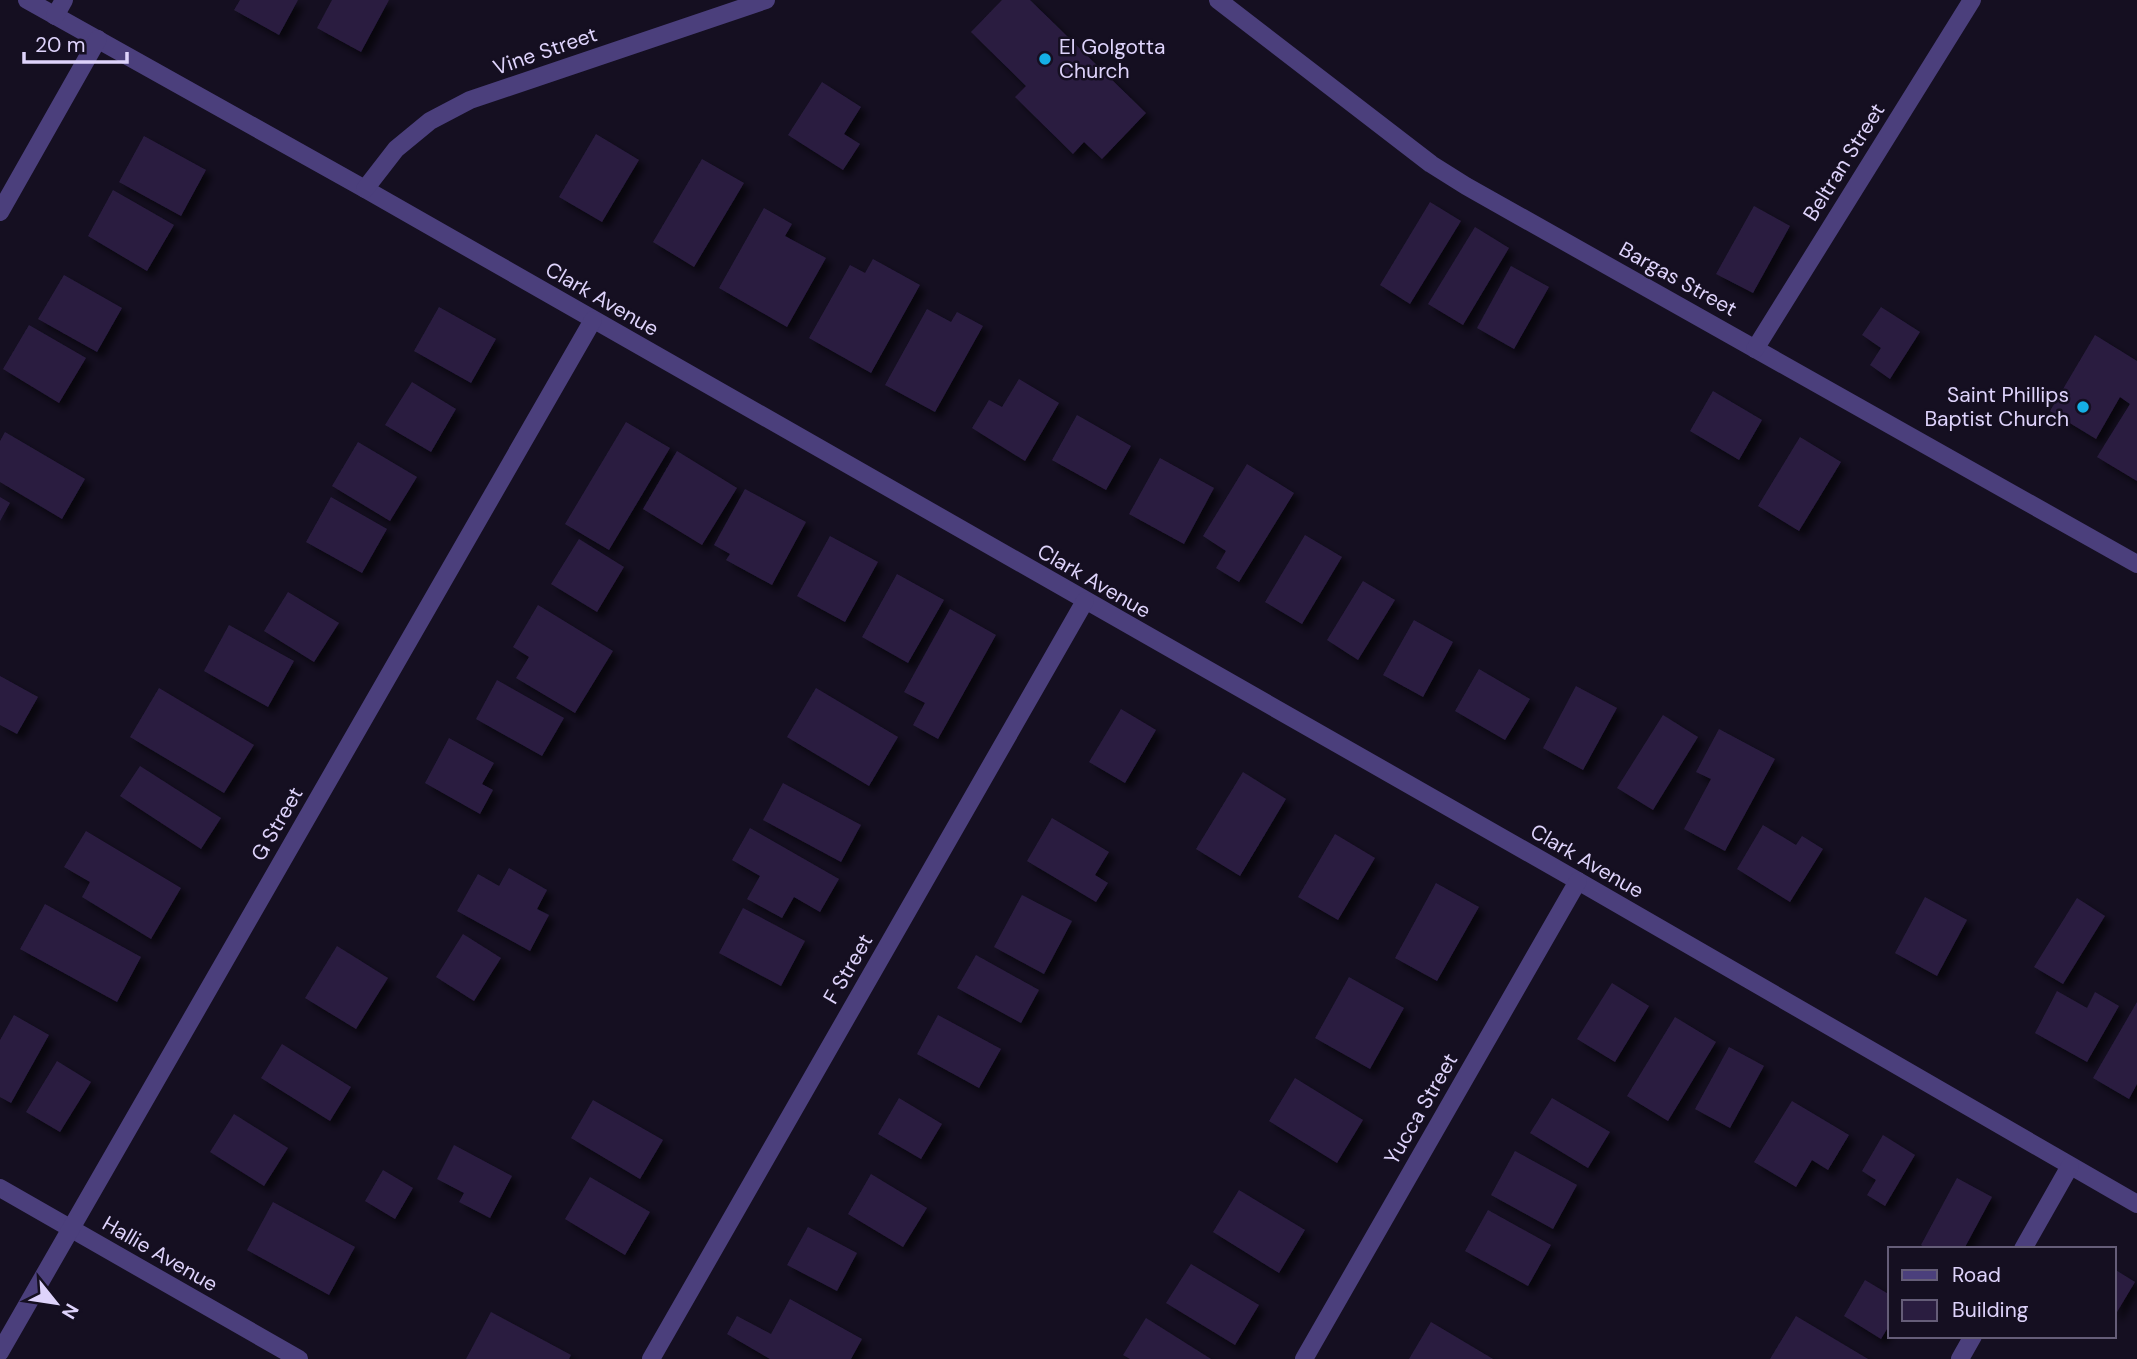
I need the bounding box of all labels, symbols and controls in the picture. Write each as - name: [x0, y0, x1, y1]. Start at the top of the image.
- street label: Vine Street: [489, 20, 601, 82]
- scale bar: [24, 21, 128, 65]
- text: 20 m: [35, 31, 86, 59]
- place label: El Golgotta Church: [1059, 33, 1165, 85]
- marker: El Golgotta Church: [1037, 51, 1053, 67]
- street label: Beltran Street: [1797, 98, 1891, 226]
- street label: Bargas Street: [1614, 235, 1742, 323]
- street label: Clark Avenue: [540, 255, 664, 343]
- place label: Saint Phillips Baptist Church: [1924, 381, 2069, 433]
- marker: Saint Phillips Baptist Church: [2075, 399, 2091, 415]
- street label: Clark Avenue: [1032, 537, 1156, 625]
- street label: G Street: [245, 782, 309, 866]
- street label: Clark Avenue: [1525, 817, 1649, 905]
- street label: F Street: [817, 929, 879, 1009]
- street label: Yucca Street: [1378, 1048, 1464, 1170]
- street label: Hallie Avenue: [97, 1210, 223, 1298]
- legend: [1888, 1247, 2116, 1338]
- text: Road: [1952, 1261, 2001, 1289]
- north arrow: [21, 1268, 91, 1338]
- text: Building: [1952, 1296, 2029, 1324]
- text: N: [56, 1299, 85, 1324]

